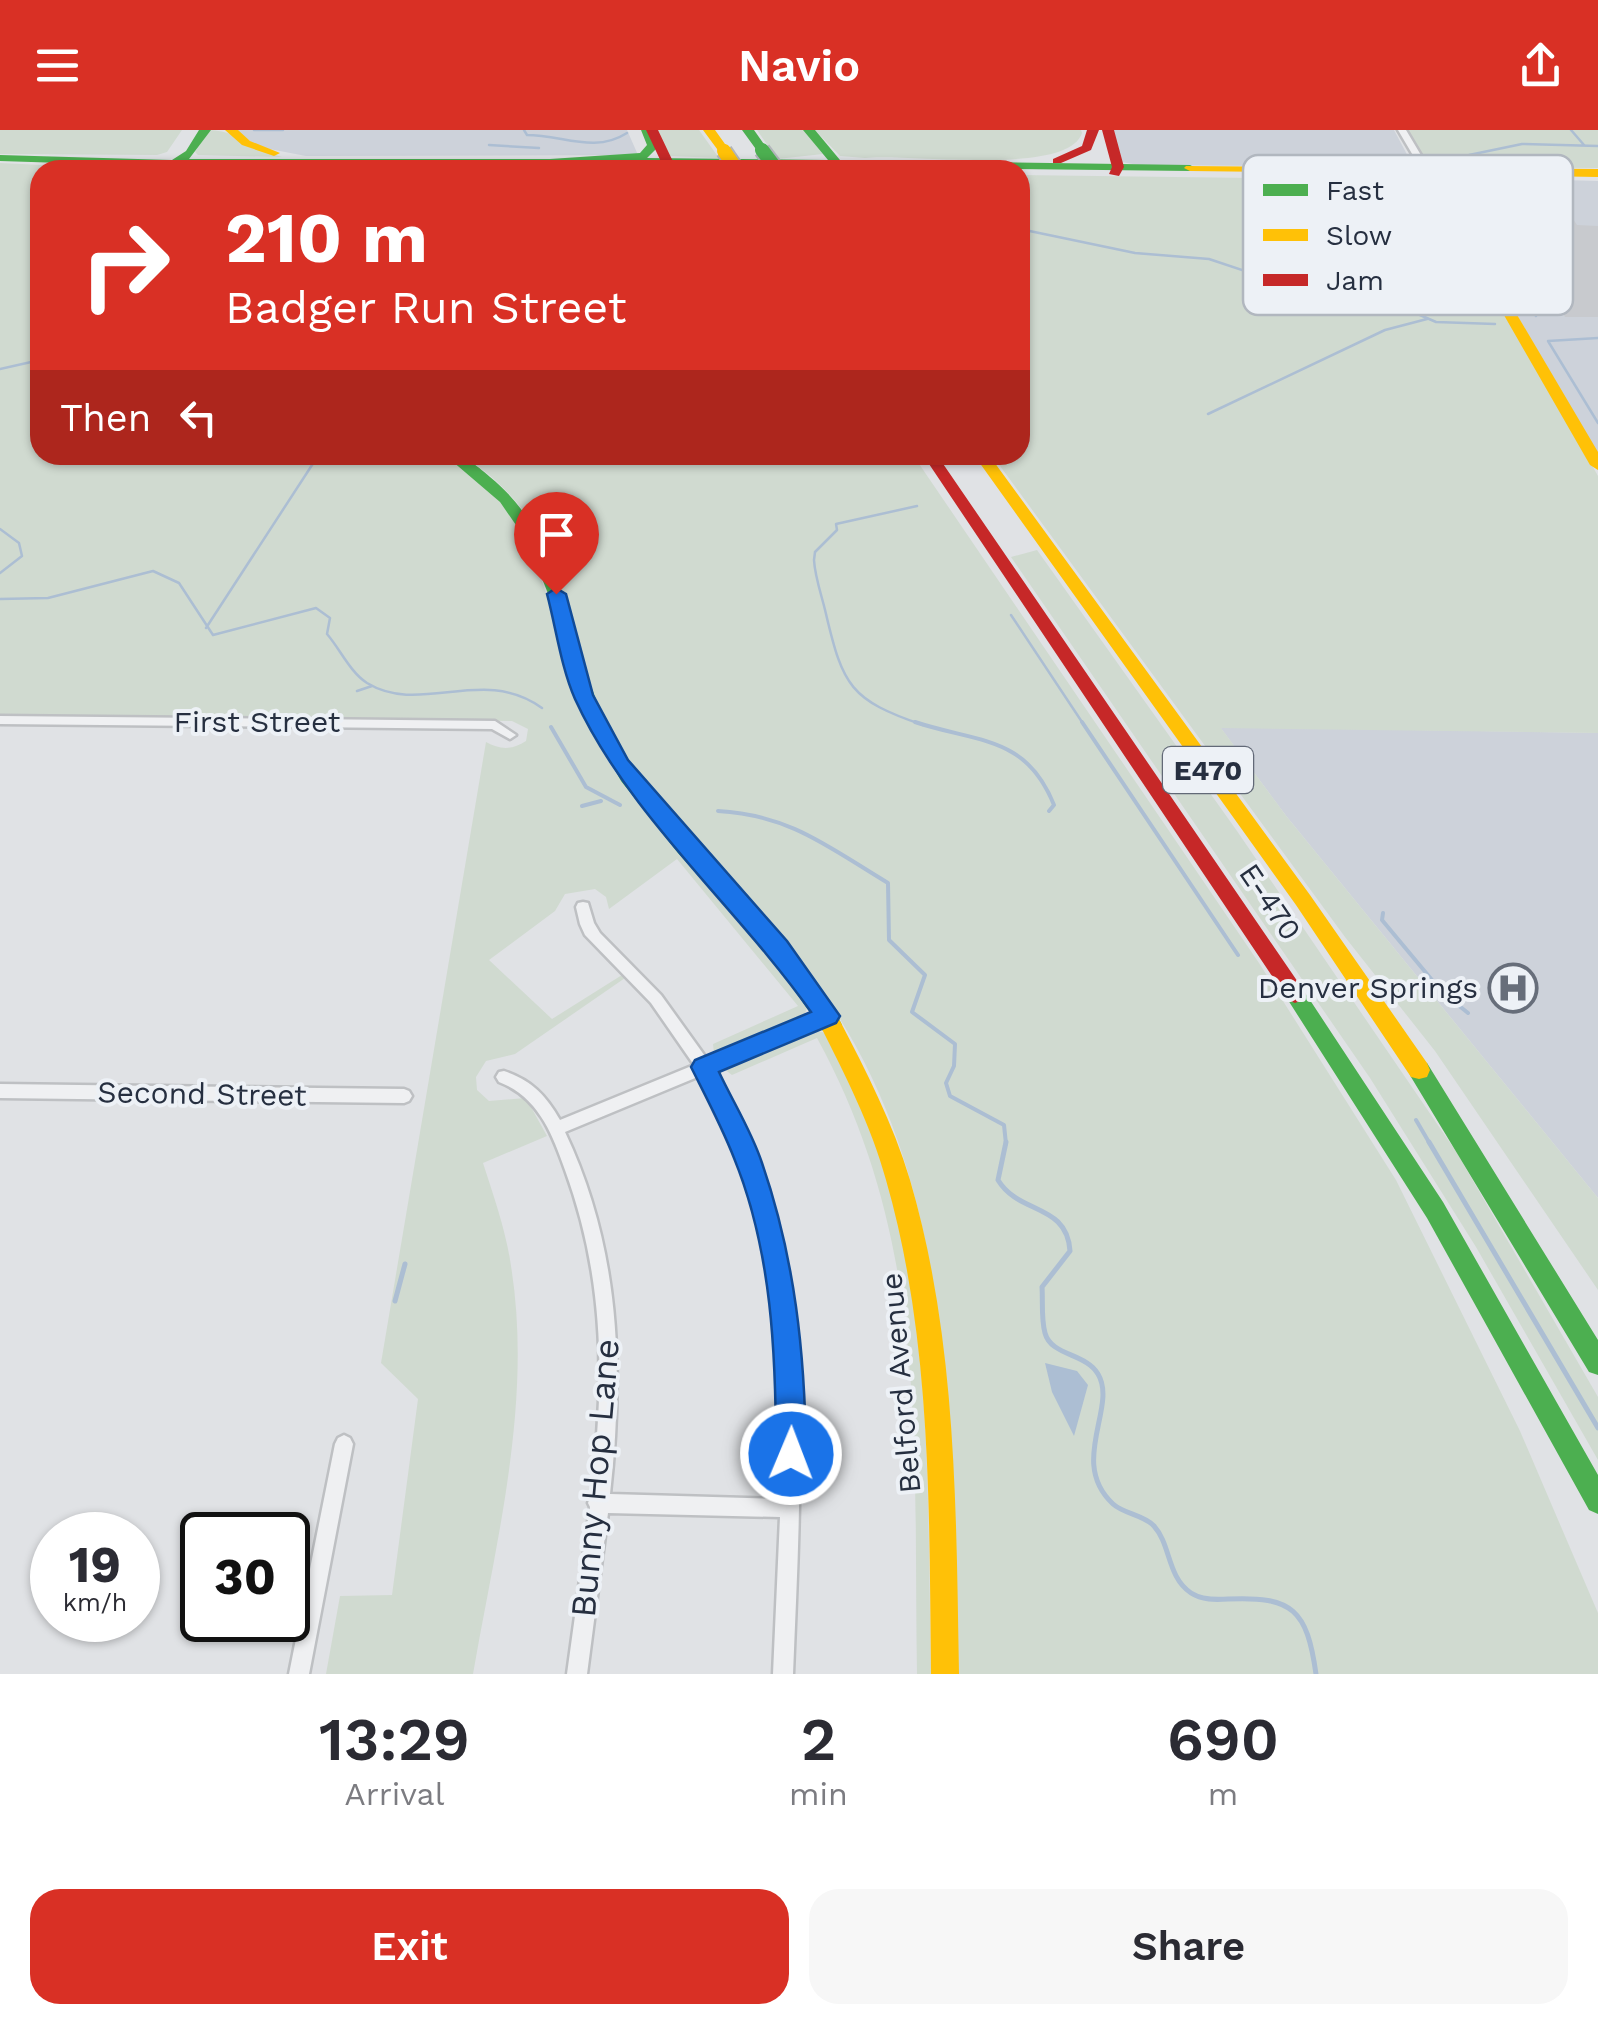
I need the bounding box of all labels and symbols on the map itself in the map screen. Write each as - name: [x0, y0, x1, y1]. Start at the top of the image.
- legend: [1243, 155, 1573, 315]
- text: Fast: [1326, 174, 1384, 207]
- text: Slow: [1326, 219, 1392, 252]
- text: Jam: [1326, 264, 1384, 297]
- pin: [514, 492, 599, 595]
- street label: First Street: [174, 704, 341, 739]
- road number: E470: [1163, 747, 1253, 793]
- street label: E-470: [1232, 857, 1309, 947]
- hospital icon: Denver Springs: [1487, 962, 1539, 1014]
- place label: Denver Springs: [1258, 970, 1478, 1005]
- street label: Second Street: [97, 1074, 307, 1113]
- street label: Belford Avenue: [873, 1271, 928, 1495]
- street label: Bunny Hop Lane: [562, 1337, 628, 1619]
- position arrow: [739, 1402, 843, 1506]
- speed limit sign: 30: [180, 1512, 310, 1642]

